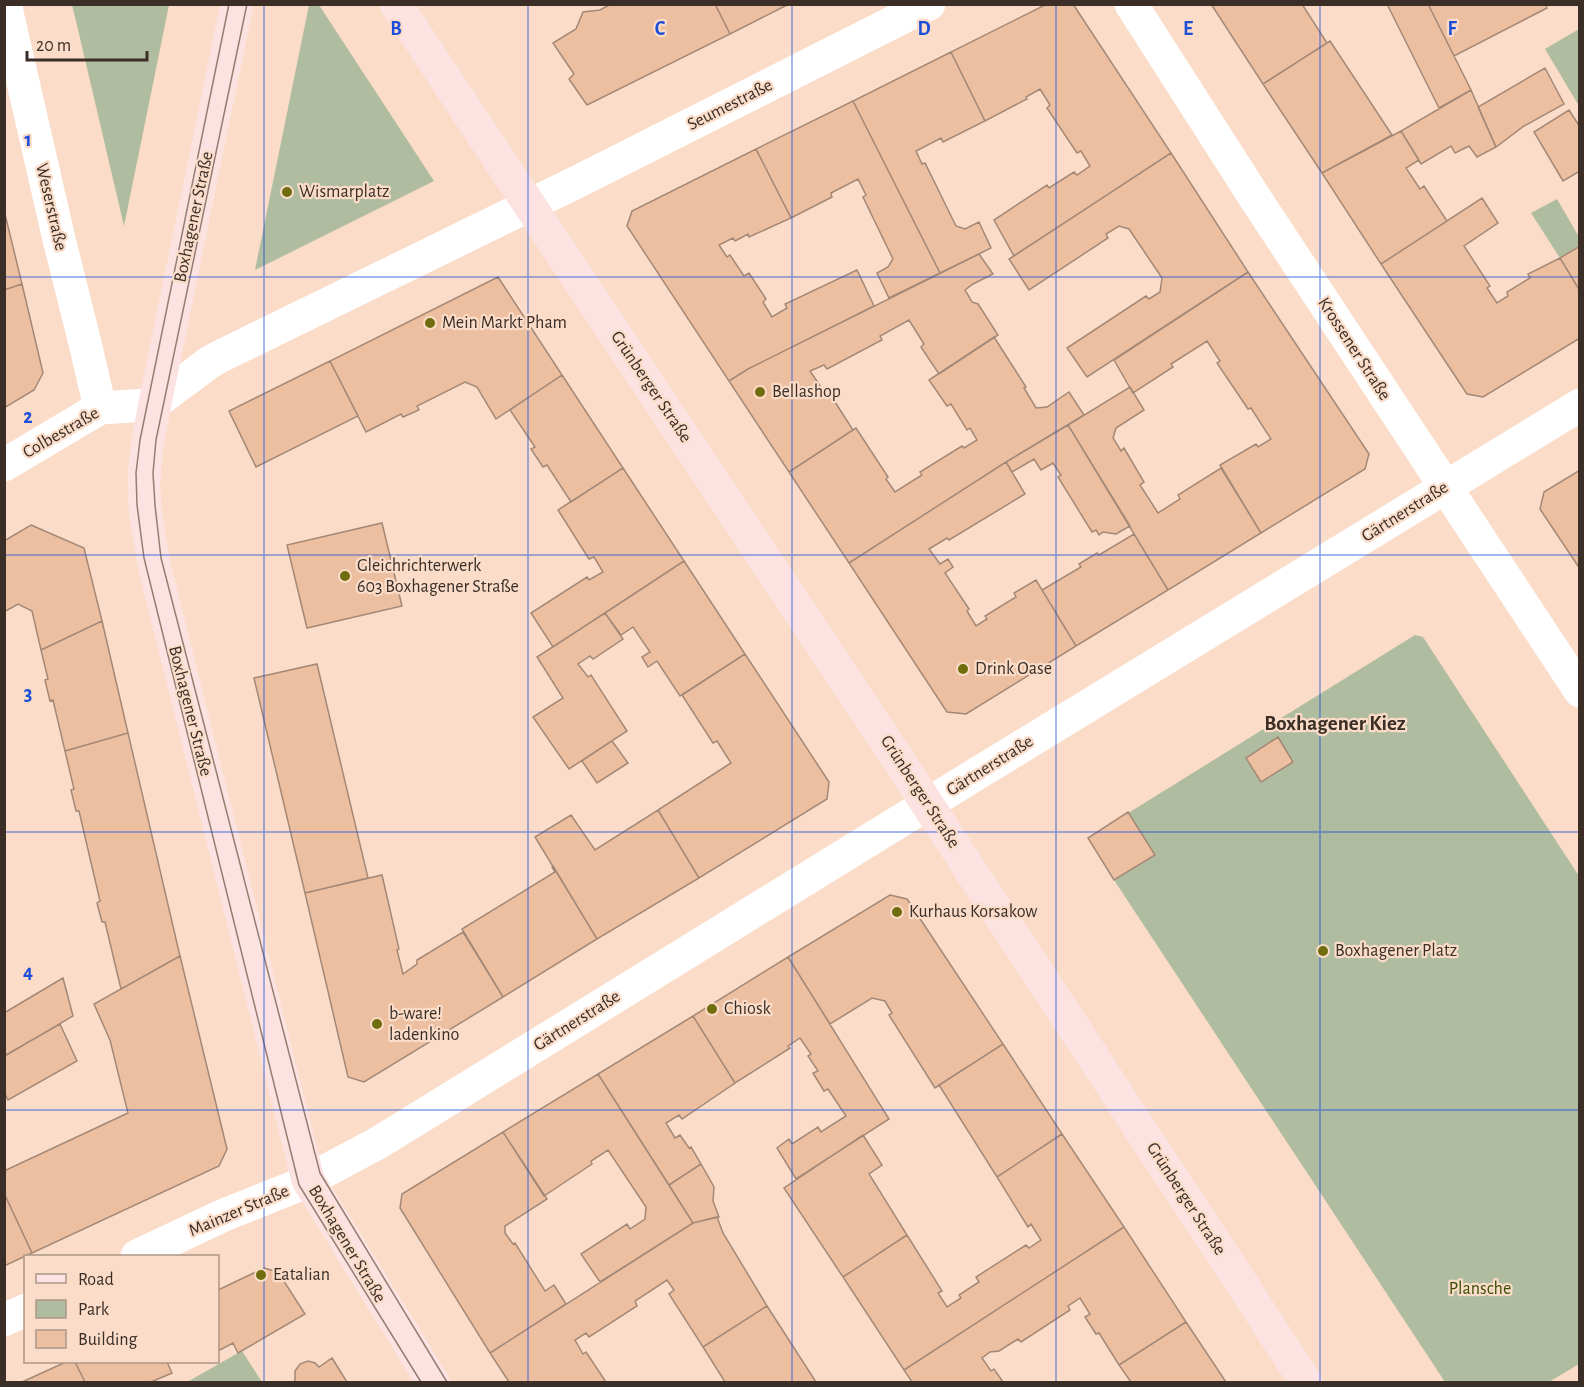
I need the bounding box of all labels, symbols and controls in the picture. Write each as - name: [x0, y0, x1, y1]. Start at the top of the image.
- text: B: [390, 19, 402, 39]
- text: C: [655, 19, 666, 39]
- text: D: [917, 19, 931, 39]
- text: E: [1183, 19, 1193, 39]
- text: F: [1447, 19, 1457, 39]
- scale bar: [27, 24, 147, 62]
- text: 20 m: [36, 37, 71, 55]
- street label: Seumestraße: [685, 76, 775, 134]
- text: 1: [24, 130, 32, 150]
- street label: Boxhagener Straße: [171, 150, 217, 284]
- street label: Weserstraße: [32, 162, 70, 252]
- place label: Wismarplatz: [299, 183, 390, 201]
- marker: Wismarplatz: [280, 185, 294, 199]
- street label: Krossener Straße: [1314, 294, 1394, 404]
- place label: Mein Markt Pham: [442, 314, 567, 332]
- marker: Mein Markt Pham: [423, 316, 437, 330]
- street label: Grünberger Straße: [607, 328, 695, 446]
- place label: Bellashop: [772, 383, 841, 401]
- marker: Bellashop: [753, 385, 767, 399]
- street label: Colbestraße: [20, 404, 102, 462]
- text: 2: [23, 407, 33, 427]
- street label: Gärtnerstraße: [1359, 478, 1451, 546]
- place label: Gleichrichterwerk 603 Boxhagener Straße: [357, 557, 519, 596]
- marker: Gleichrichterwerk 603 Boxhagener Straße: [338, 569, 352, 583]
- street label: Boxhagener Straße: [165, 644, 215, 778]
- place label: Drink Oase: [975, 660, 1052, 678]
- marker: Drink Oase: [956, 662, 970, 676]
- text: 3: [24, 684, 32, 704]
- district label: Boxhagener Kiez: [1264, 713, 1406, 734]
- street label: Grünberger Straße: [877, 732, 963, 852]
- street label: Gärtnerstraße: [944, 732, 1036, 800]
- place label: Kurhaus Korsakow: [909, 903, 1037, 921]
- marker: Kurhaus Korsakow: [890, 905, 904, 919]
- place label: Boxhagener Platz: [1335, 942, 1457, 960]
- marker: Boxhagener Platz: [1316, 944, 1330, 958]
- text: 4: [23, 962, 33, 982]
- street label: Gärtnerstraße: [531, 987, 623, 1055]
- place label: Chiosk: [724, 1000, 772, 1018]
- marker: Chiosk: [705, 1002, 719, 1016]
- place label: b-ware! ladenkino: [389, 1005, 460, 1044]
- marker: b-ware! ladenkino: [370, 1017, 384, 1031]
- street label: Grünberger Straße: [1143, 1139, 1229, 1259]
- street label: Mainzer Straße: [186, 1182, 292, 1240]
- street label: Boxhagener Straße: [305, 1182, 389, 1306]
- legend: [24, 1255, 219, 1363]
- place label: Eatalian: [273, 1266, 330, 1284]
- marker: Eatalian: [254, 1268, 268, 1282]
- text: Road: [78, 1271, 114, 1289]
- park label: Plansche: [1449, 1280, 1511, 1298]
- text: Park: [78, 1301, 110, 1319]
- text: Building: [78, 1331, 138, 1349]

